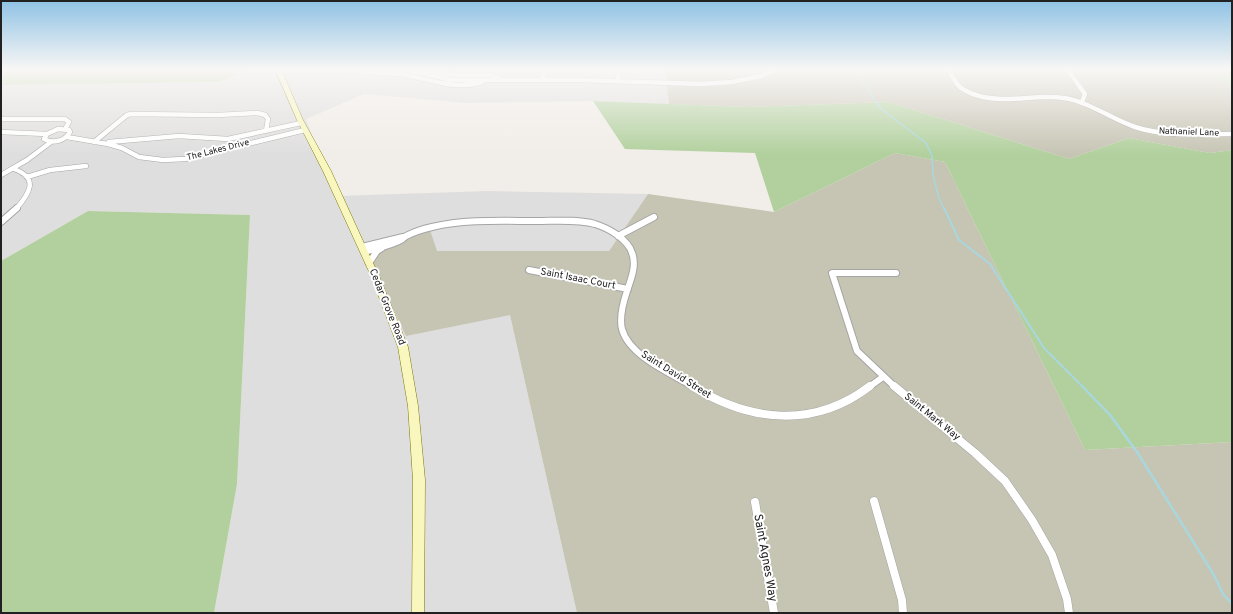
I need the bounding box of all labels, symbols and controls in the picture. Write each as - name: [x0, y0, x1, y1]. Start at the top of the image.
- street label: Nathaniel Lane: [1159, 125, 1220, 139]
- street label: The Lakes Drive: [186, 137, 251, 163]
- street label: Saint Isaac Court: [539, 265, 617, 293]
- street label: Cedar Grove Road: [366, 267, 408, 347]
- street label: Saint David Street: [638, 348, 714, 402]
- street label: Saint Mark Way: [901, 390, 963, 444]
- street label: Saint Agnes Way: [749, 513, 781, 603]

